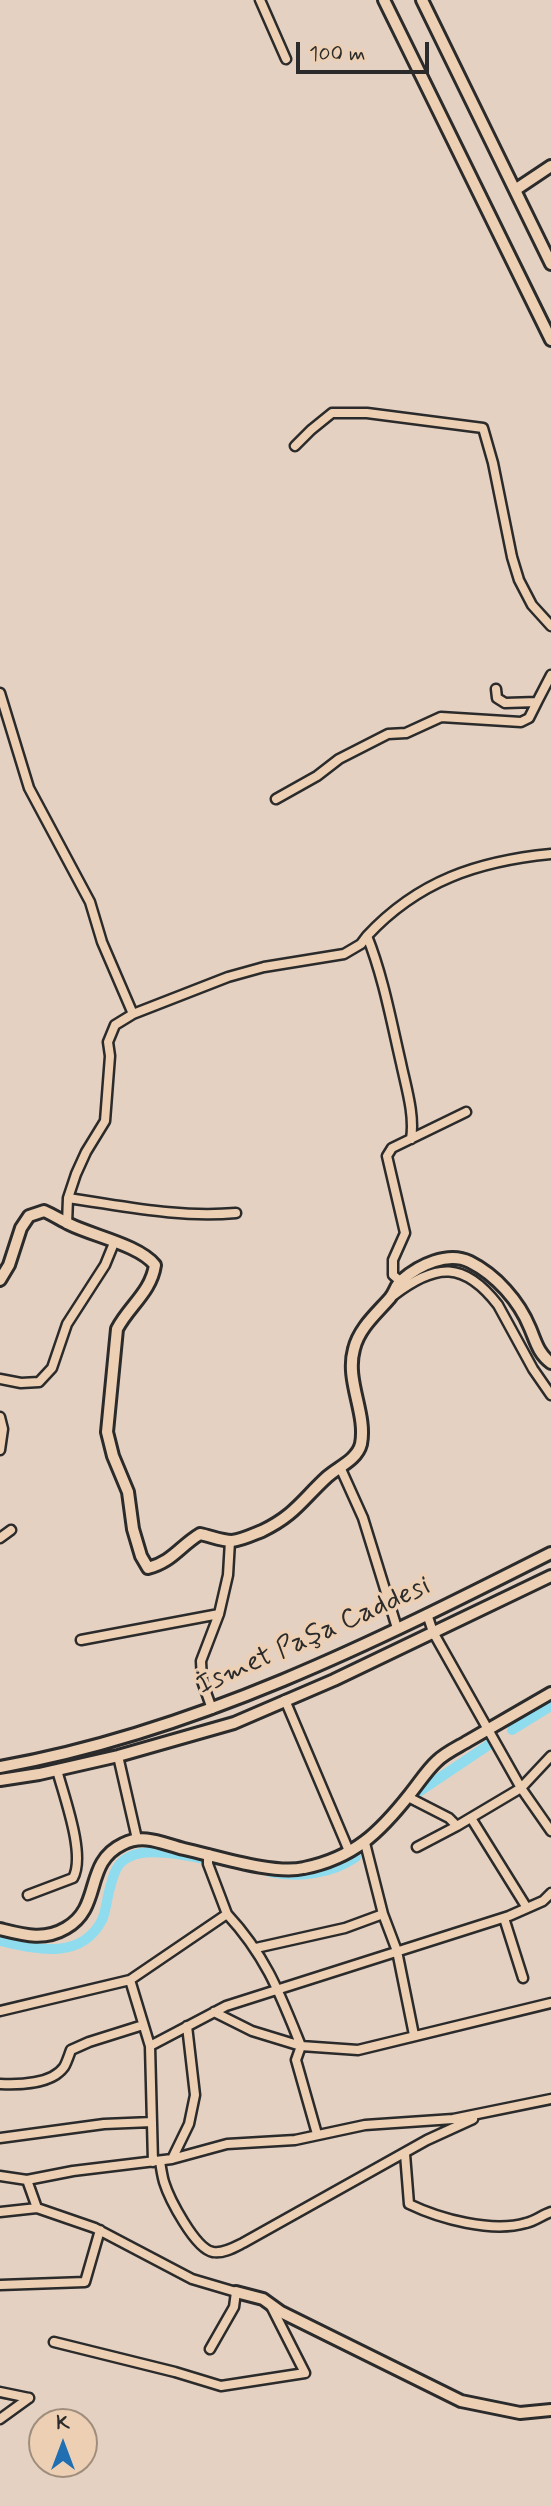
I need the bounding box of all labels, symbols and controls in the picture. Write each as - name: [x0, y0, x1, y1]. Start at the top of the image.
- scale bar: [299, 28, 432, 72]
- text: 100 m: [309, 40, 365, 68]
- street label: İsmet Paşa Caddesi: [192, 1570, 436, 1704]
- north arrow: [28, 2408, 98, 2478]
- text: K: [56, 2411, 70, 2436]

